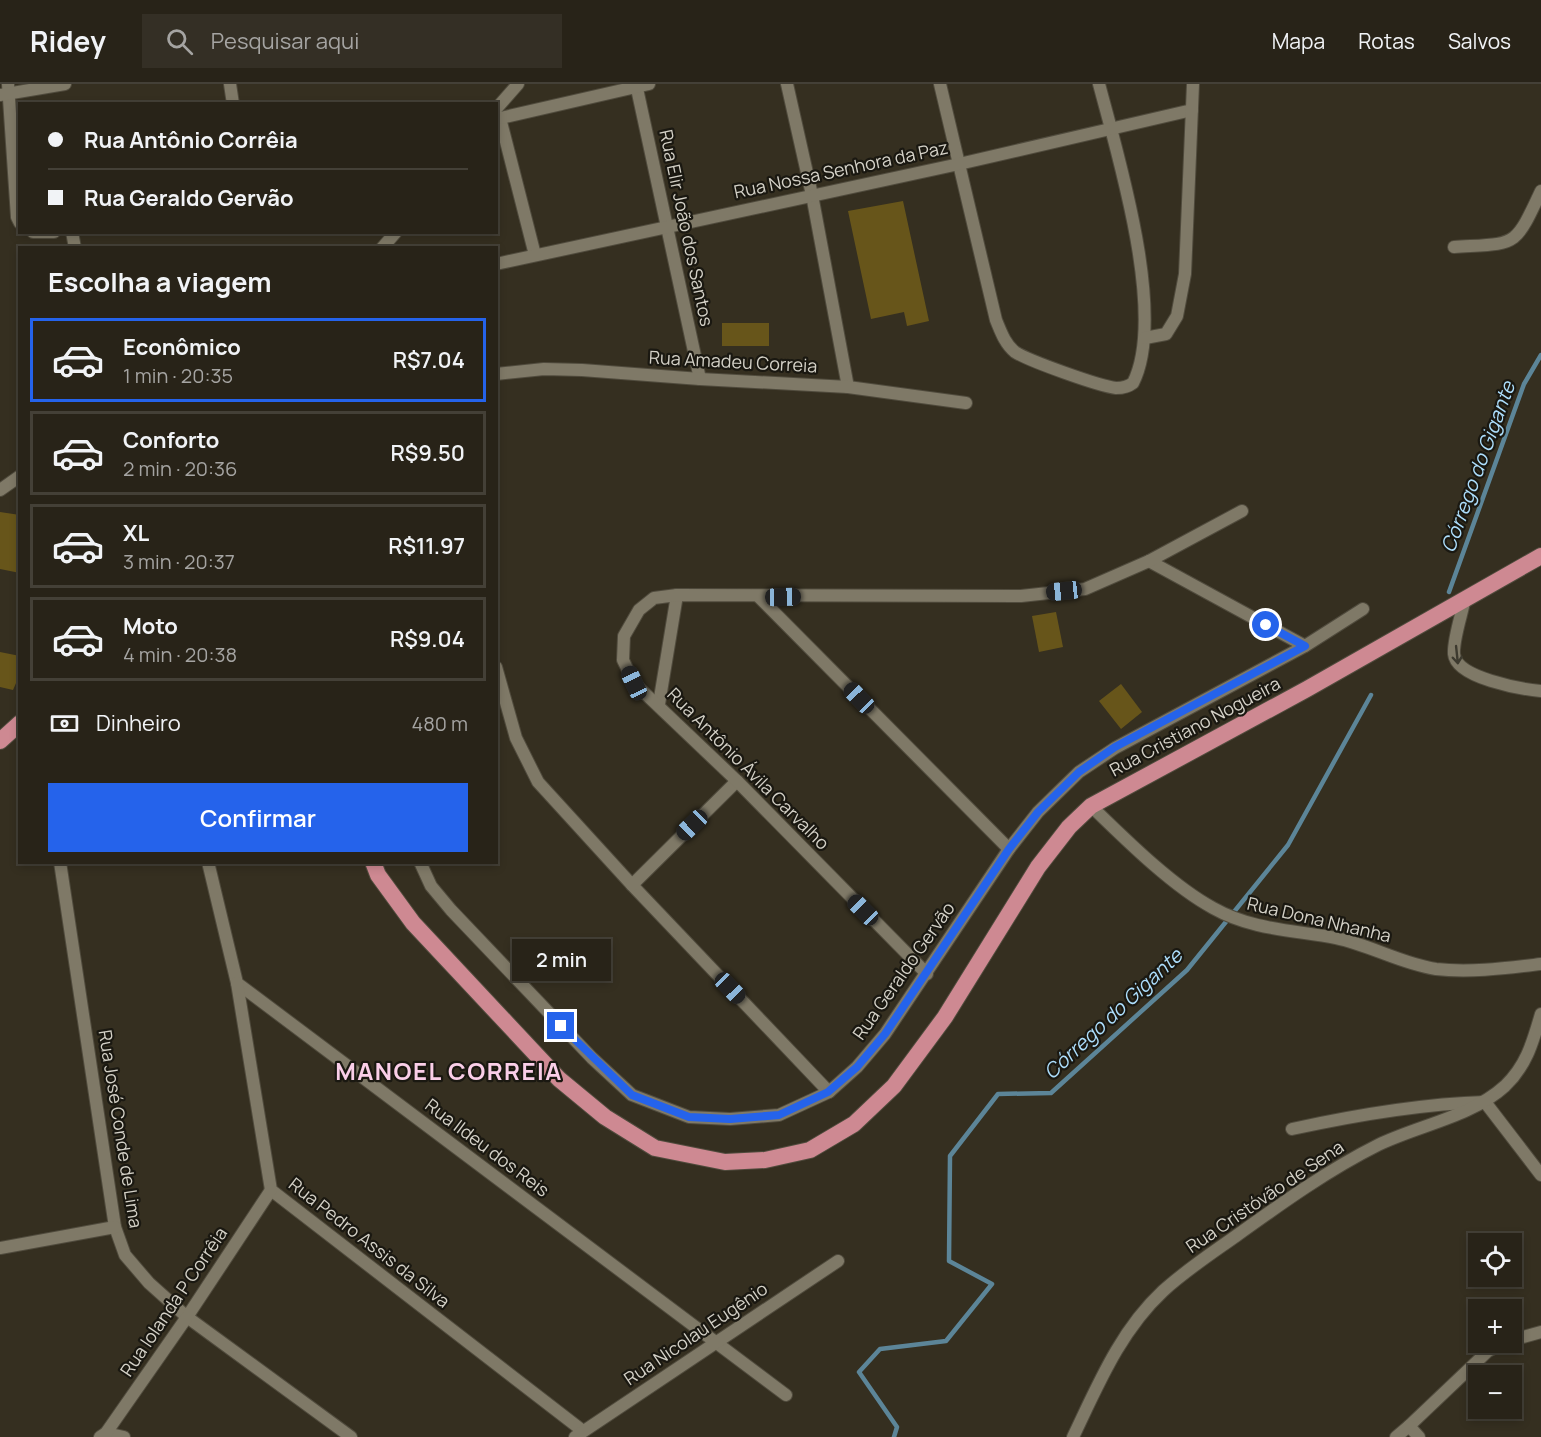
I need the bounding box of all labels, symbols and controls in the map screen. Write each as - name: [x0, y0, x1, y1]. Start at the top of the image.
- search box: [142, 14, 562, 68]
- text: Ridey: [30, 22, 106, 60]
- icon: search: [163, 25, 196, 58]
- text: Pesquisar aqui: [211, 26, 359, 56]
- text: Mapa: [1272, 27, 1325, 55]
- text: Rotas: [1358, 27, 1415, 55]
- text: Salvos: [1448, 27, 1511, 55]
- text: Rua Antônio Corrêia: [84, 125, 298, 155]
- street label: Rua Elir João dos Santos: [654, 127, 720, 328]
- street label: Rua Nossa Senhora da Paz: [731, 135, 950, 203]
- text: Rua Geraldo Gervão: [84, 183, 294, 213]
- text: Escolha a viagem: [48, 263, 271, 300]
- text: Econômico: [123, 332, 241, 362]
- icon: car: [51, 333, 105, 387]
- text: R$7.04: [393, 345, 465, 375]
- street label: Rua Amadeu Correia: [648, 345, 818, 377]
- text: 1 min · 20:35: [123, 362, 233, 389]
- water label: Córrego do Gigante: [1434, 376, 1521, 556]
- text: Conforto: [123, 425, 219, 455]
- icon: car: [51, 426, 105, 480]
- text: R$9.50: [390, 438, 465, 468]
- text: 2 min · 20:36: [123, 455, 238, 482]
- text: XL: [123, 518, 149, 548]
- icon: car: [51, 519, 105, 573]
- text: R$11.97: [388, 531, 465, 561]
- text: 3 min · 20:37: [123, 548, 235, 575]
- car: [1045, 580, 1083, 602]
- car: [765, 588, 801, 606]
- text: Moto: [123, 611, 178, 641]
- route start: [1252, 611, 1279, 638]
- icon: car: [51, 612, 105, 666]
- text: R$9.04: [390, 624, 465, 654]
- text: 4 min · 20:38: [123, 641, 237, 668]
- one-way arrow: [1452, 645, 1463, 664]
- car: [618, 663, 650, 703]
- street label: Rua Cristiano Nogueira: [1105, 671, 1284, 781]
- car: [840, 679, 878, 717]
- street label: Rua Antônio Ávila Carvalho: [663, 682, 835, 854]
- icon: cash: [48, 707, 81, 740]
- text: Dinheiro: [96, 708, 181, 738]
- text: 480 m: [411, 710, 468, 737]
- button: Confirmar: [48, 783, 468, 852]
- car: [673, 806, 711, 844]
- car: [844, 891, 882, 929]
- street label: Rua Dona Nhanha: [1245, 891, 1394, 947]
- street label: Rua Geraldo Gervão: [847, 897, 960, 1044]
- callout: 2 min: [512, 939, 610, 981]
- water label: Córrego do Gigante: [1038, 941, 1189, 1085]
- text: 2 min: [536, 946, 587, 973]
- car: [711, 969, 749, 1007]
- route end: [547, 1012, 574, 1039]
- street label: Rua José Conde de Lima: [93, 1028, 149, 1230]
- district label: MANOEL CORREIA: [335, 1054, 563, 1087]
- street label: Rua Ildeu dos Reis: [421, 1093, 554, 1202]
- street label: Rua Cristóvão de Sena: [1181, 1134, 1348, 1258]
- street label: Rua Pedro Assis da Silva: [284, 1172, 455, 1313]
- street label: Rua Iolanda P Corrêia: [114, 1222, 232, 1381]
- map controls: [1468, 1233, 1522, 1419]
- button: locate: [1468, 1233, 1522, 1287]
- street label: Rua Nicolau Eugênio: [619, 1276, 772, 1390]
- button: +: [1468, 1299, 1522, 1353]
- button: −: [1468, 1365, 1522, 1419]

